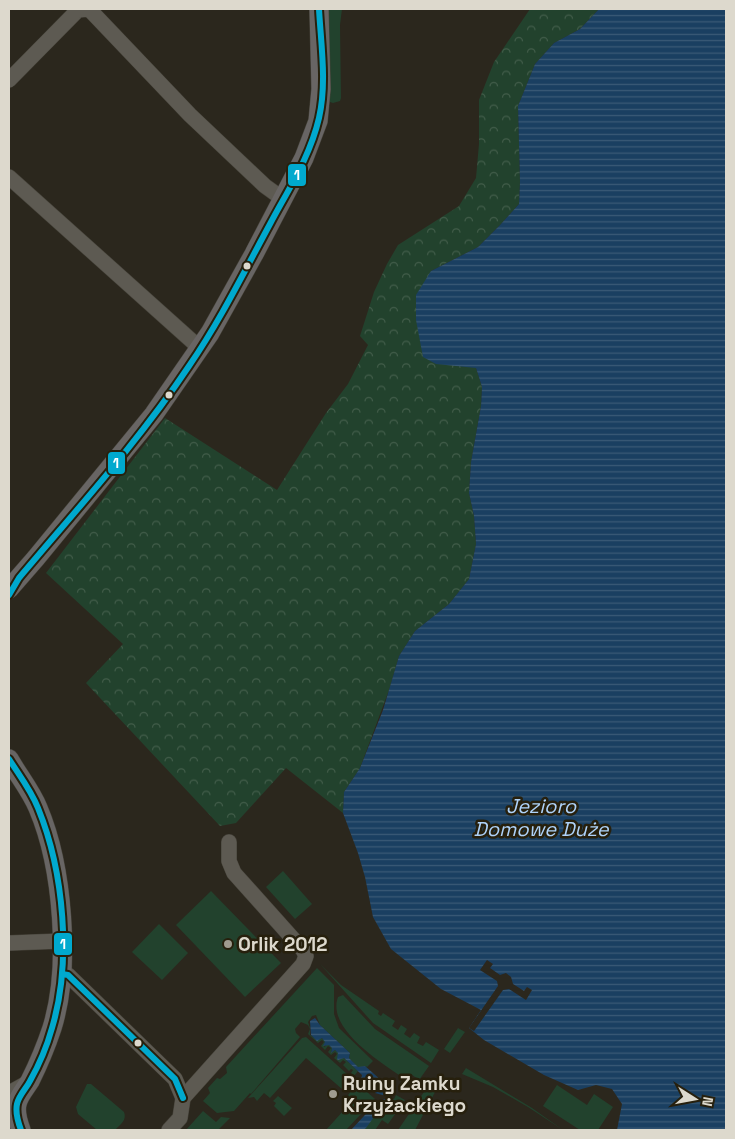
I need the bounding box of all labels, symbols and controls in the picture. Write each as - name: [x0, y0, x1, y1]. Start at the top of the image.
- line badge: 1: [287, 163, 307, 187]
- text: 1: [294, 166, 300, 184]
- unlabelled marker: [242, 261, 252, 271]
- unlabelled marker: [164, 390, 174, 400]
- line badge: 1: [107, 451, 126, 475]
- text: 1: [113, 454, 119, 472]
- water label: Jezioro Domowe Duże: [473, 793, 610, 842]
- line badge: 1: [53, 932, 73, 956]
- place label: Orlik 2012: [238, 932, 328, 957]
- text: 1: [60, 935, 66, 953]
- marker: Orlik 2012: [222, 938, 234, 950]
- unlabelled marker: [133, 1038, 143, 1048]
- place label: Ruiny Zamku Krzyżackiego: [343, 1071, 466, 1118]
- north arrow: [670, 1074, 720, 1124]
- marker: Ruiny Zamku Krzyżackiego: [327, 1088, 339, 1100]
- text: N: [698, 1095, 717, 1108]

